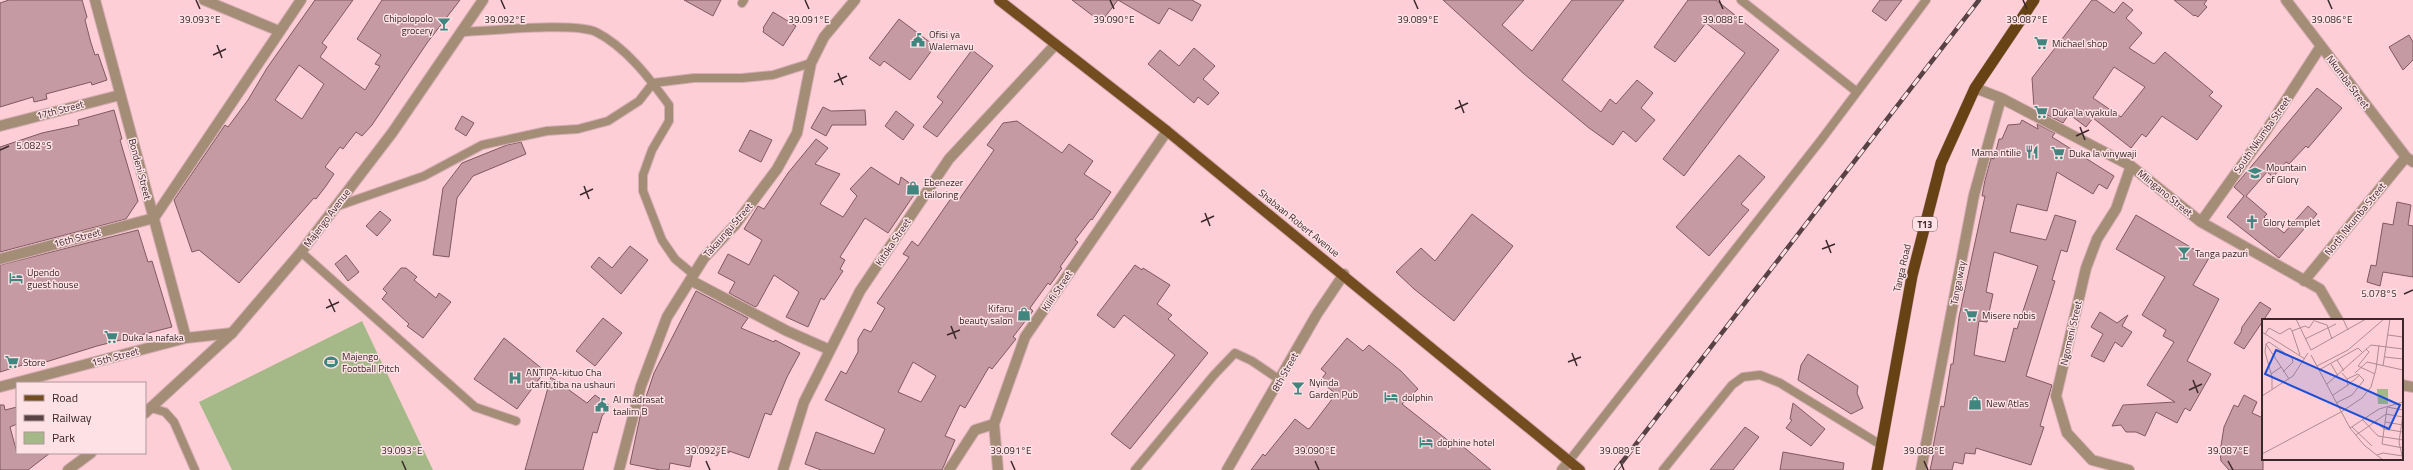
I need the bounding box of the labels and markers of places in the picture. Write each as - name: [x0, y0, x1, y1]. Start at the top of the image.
- place label: Chipolopolo grocery: [384, 11, 433, 38]
- bar icon: Chipolopolo grocery: [436, 16, 452, 32]
- place label: Ofisi ya Walemavu: [929, 27, 974, 54]
- public building icon: Ofisi ya Walemavu: [910, 32, 926, 48]
- supermarket icon: Michael shop: [2033, 35, 2049, 51]
- place label: Michael shop: [2052, 36, 2107, 51]
- supermarket icon: Duka la vyakula: [2033, 104, 2049, 120]
- place label: Duka la vyakula: [2052, 105, 2117, 120]
- restaurant icon: Mama ntilie: [2024, 144, 2040, 160]
- place label: Mama ntilie: [1971, 145, 2021, 160]
- supermarket icon: Duka la vinywaji: [2050, 145, 2066, 161]
- place label: Duka la vinywaji: [2069, 146, 2136, 161]
- place label: Mountain of Glory: [2266, 160, 2306, 187]
- school or university icon: Mountain of Glory: [2247, 165, 2263, 181]
- place label: Ebenezer tailoring: [924, 175, 964, 202]
- shop icon: Ebenezer tailoring: [905, 180, 921, 196]
- church icon: Glory templet: [2244, 214, 2260, 230]
- place label: Glory templet: [2263, 215, 2321, 230]
- bar icon: Tanga pazuri: [2176, 245, 2192, 261]
- place label: Tanga pazuri: [2195, 246, 2248, 261]
- place label: Upendo guest house: [27, 265, 79, 292]
- hotel icon: Upendo guest house: [8, 270, 24, 286]
- place label: Kifaru beauty salon: [959, 301, 1013, 328]
- shop icon: Kifaru beauty salon: [1016, 306, 1032, 322]
- supermarket icon: Misere nobis: [1963, 307, 1979, 323]
- place label: Misere nobis: [1982, 308, 2036, 323]
- supermarket icon: Duka la nafaka: [103, 329, 119, 345]
- place label: Duka la nafaka: [122, 330, 184, 345]
- place label: Majengo Football Pitch: [342, 349, 400, 376]
- supermarket icon: Store: [4, 354, 20, 370]
- sports icon: Majengo Football Pitch: [323, 354, 339, 370]
- place label: Store: [23, 355, 46, 370]
- place label: ANTIPA-kituo Cha utafiti,tiba na ushauri: [526, 365, 615, 392]
- hospital icon: ANTIPA-kituo Cha utafiti,tiba na ushauri: [507, 370, 523, 386]
- place label: Nyinda Garden Pub: [1309, 375, 1358, 402]
- bar icon: Nyinda Garden Pub: [1290, 380, 1306, 396]
- hotel icon: dolphin: [1383, 389, 1399, 405]
- place label: dolphin: [1402, 390, 1433, 405]
- place label: Al madrasat taalim B: [613, 392, 664, 419]
- shop icon: New Atlas: [1967, 395, 1983, 411]
- place label: New Atlas: [1986, 396, 2029, 411]
- public building icon: Al madrasat taalim B: [594, 397, 610, 413]
- hotel icon: dophine hotel: [1418, 434, 1434, 450]
- place label: dophine hotel: [1437, 435, 1495, 450]

